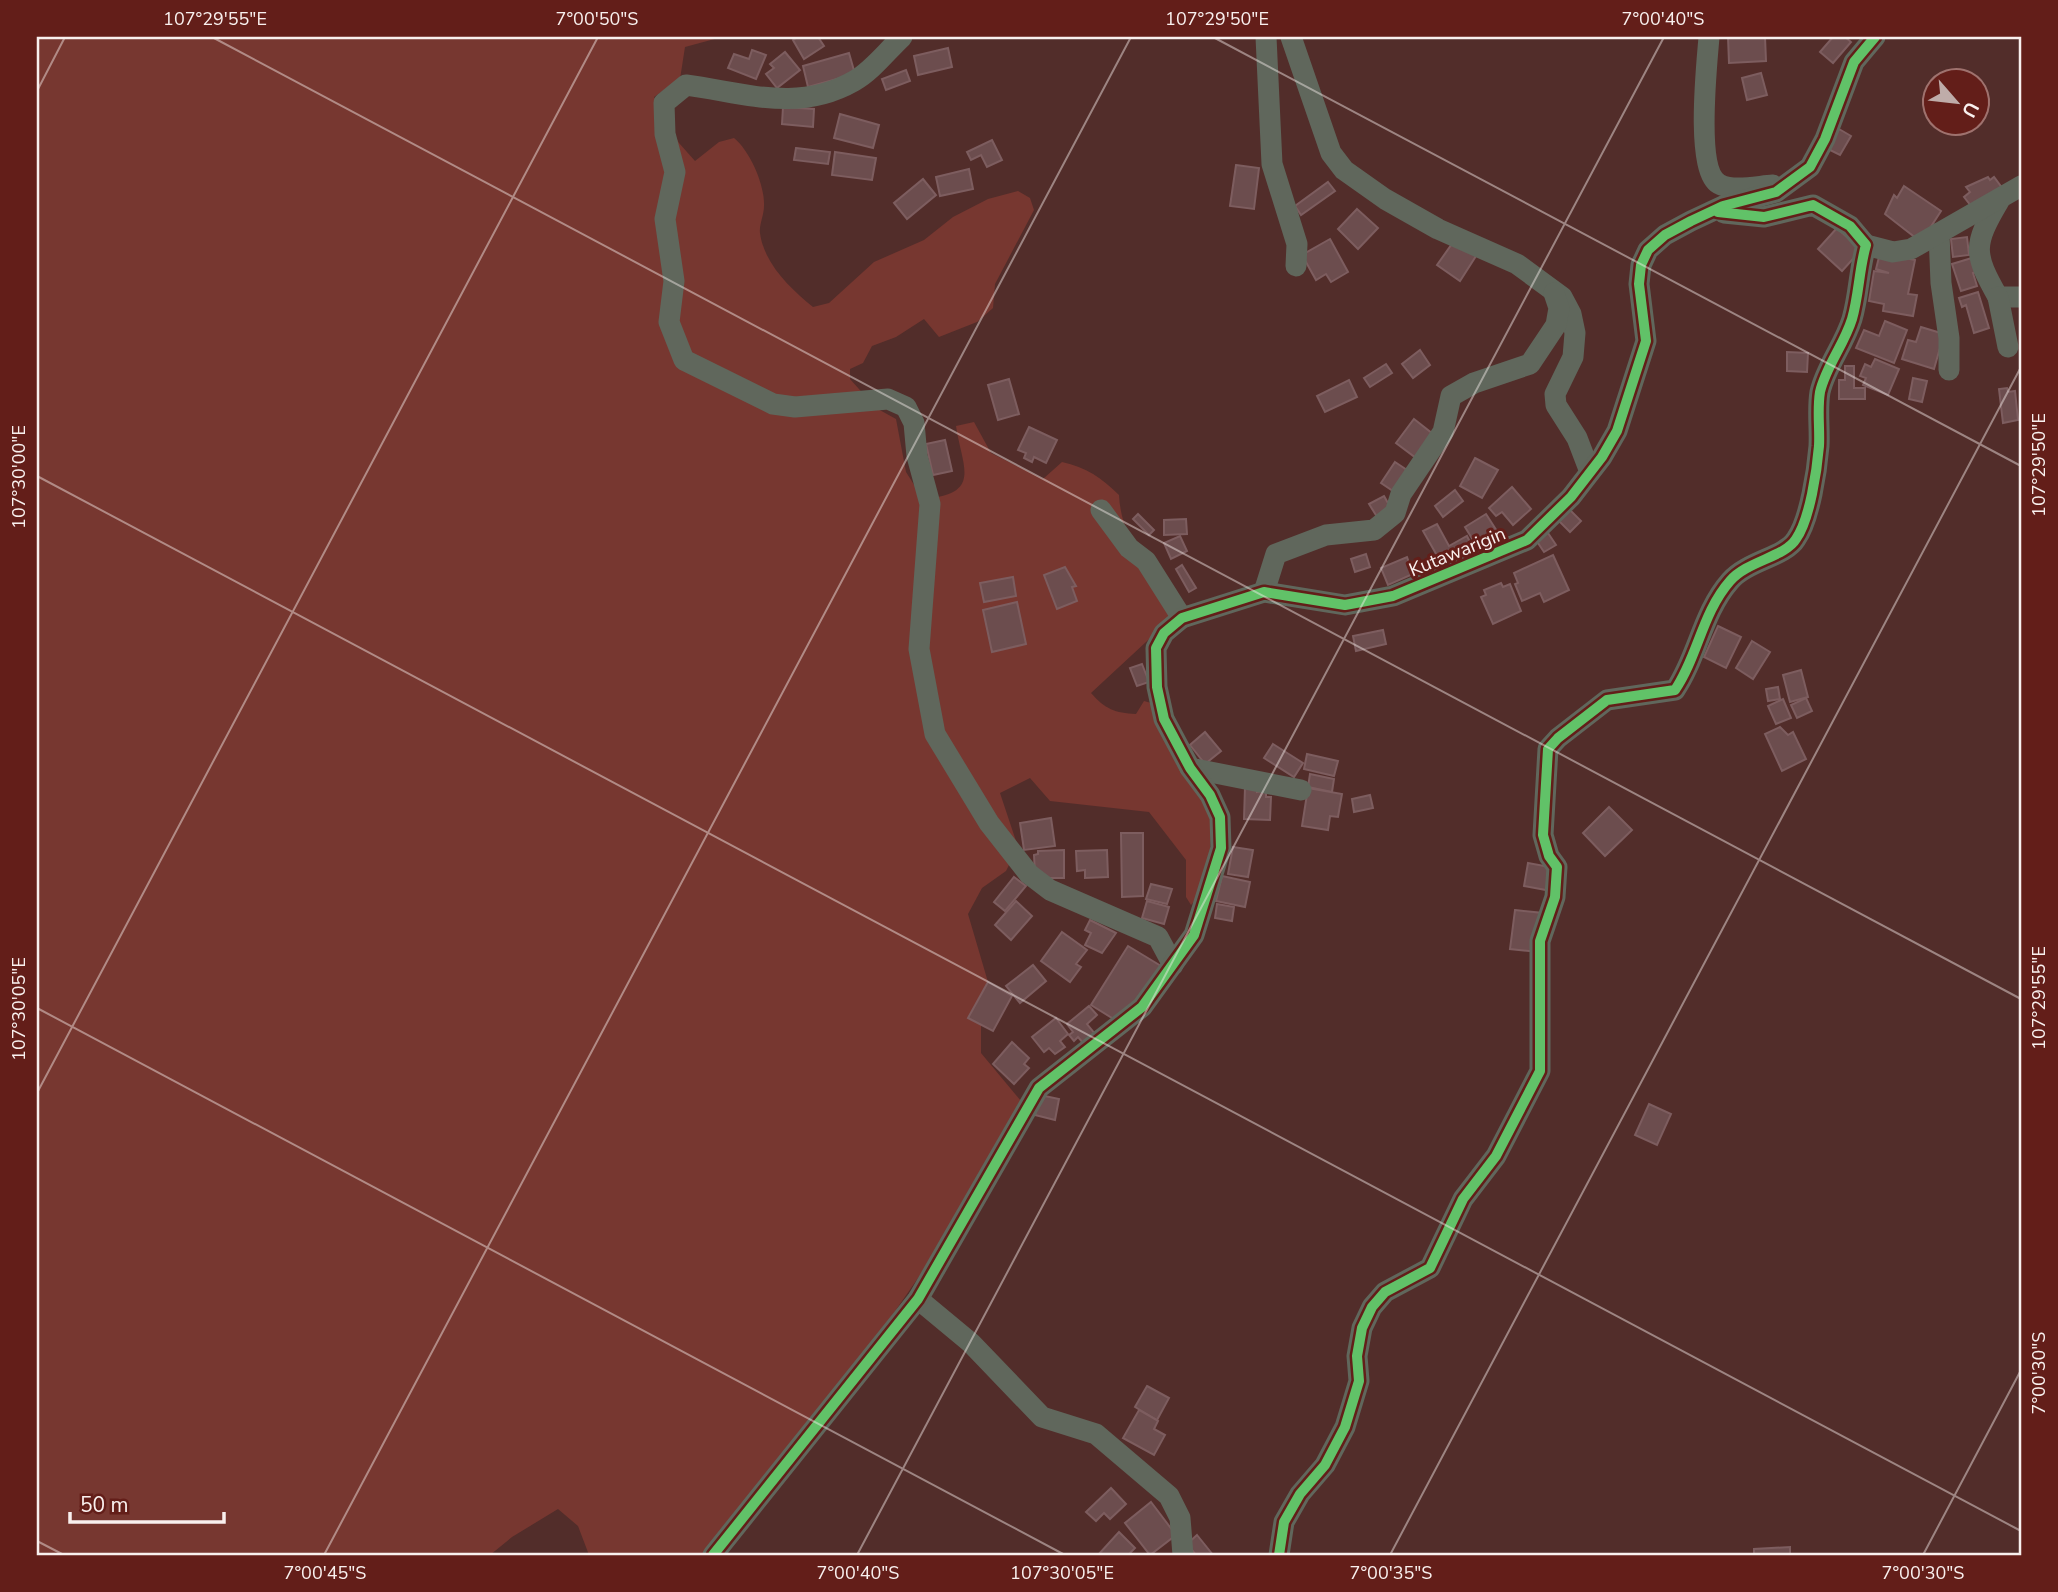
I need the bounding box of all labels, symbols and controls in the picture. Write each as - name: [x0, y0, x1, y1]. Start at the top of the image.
- text: 107°29'55"E: [163, 7, 267, 31]
- text: 7°00'50"S: [556, 7, 638, 31]
- text: 107°29'50"E: [1165, 7, 1269, 31]
- text: 7°00'40"S: [1622, 7, 1704, 31]
- north arrow: [1922, 66, 1992, 136]
- text: U: [1955, 97, 1985, 122]
- text: 107°29'50"E: [2027, 413, 2051, 517]
- text: 107°30'00"E: [7, 425, 31, 529]
- street label: Kutawarigin: [1405, 521, 1510, 583]
- text: 107°29'55"E: [2027, 946, 2051, 1050]
- text: 107°30'05"E: [7, 957, 31, 1061]
- text: 7°00'30"S: [2027, 1332, 2051, 1414]
- scale bar: [70, 1480, 224, 1524]
- text: 50 m: [80, 1491, 129, 1519]
- text: 7°00'45"S: [284, 1561, 366, 1585]
- text: 7°00'40"S: [817, 1561, 899, 1585]
- text: 107°30'05"E: [1010, 1561, 1114, 1585]
- text: 7°00'35"S: [1350, 1561, 1432, 1585]
- text: 7°00'30"S: [1882, 1561, 1964, 1585]

